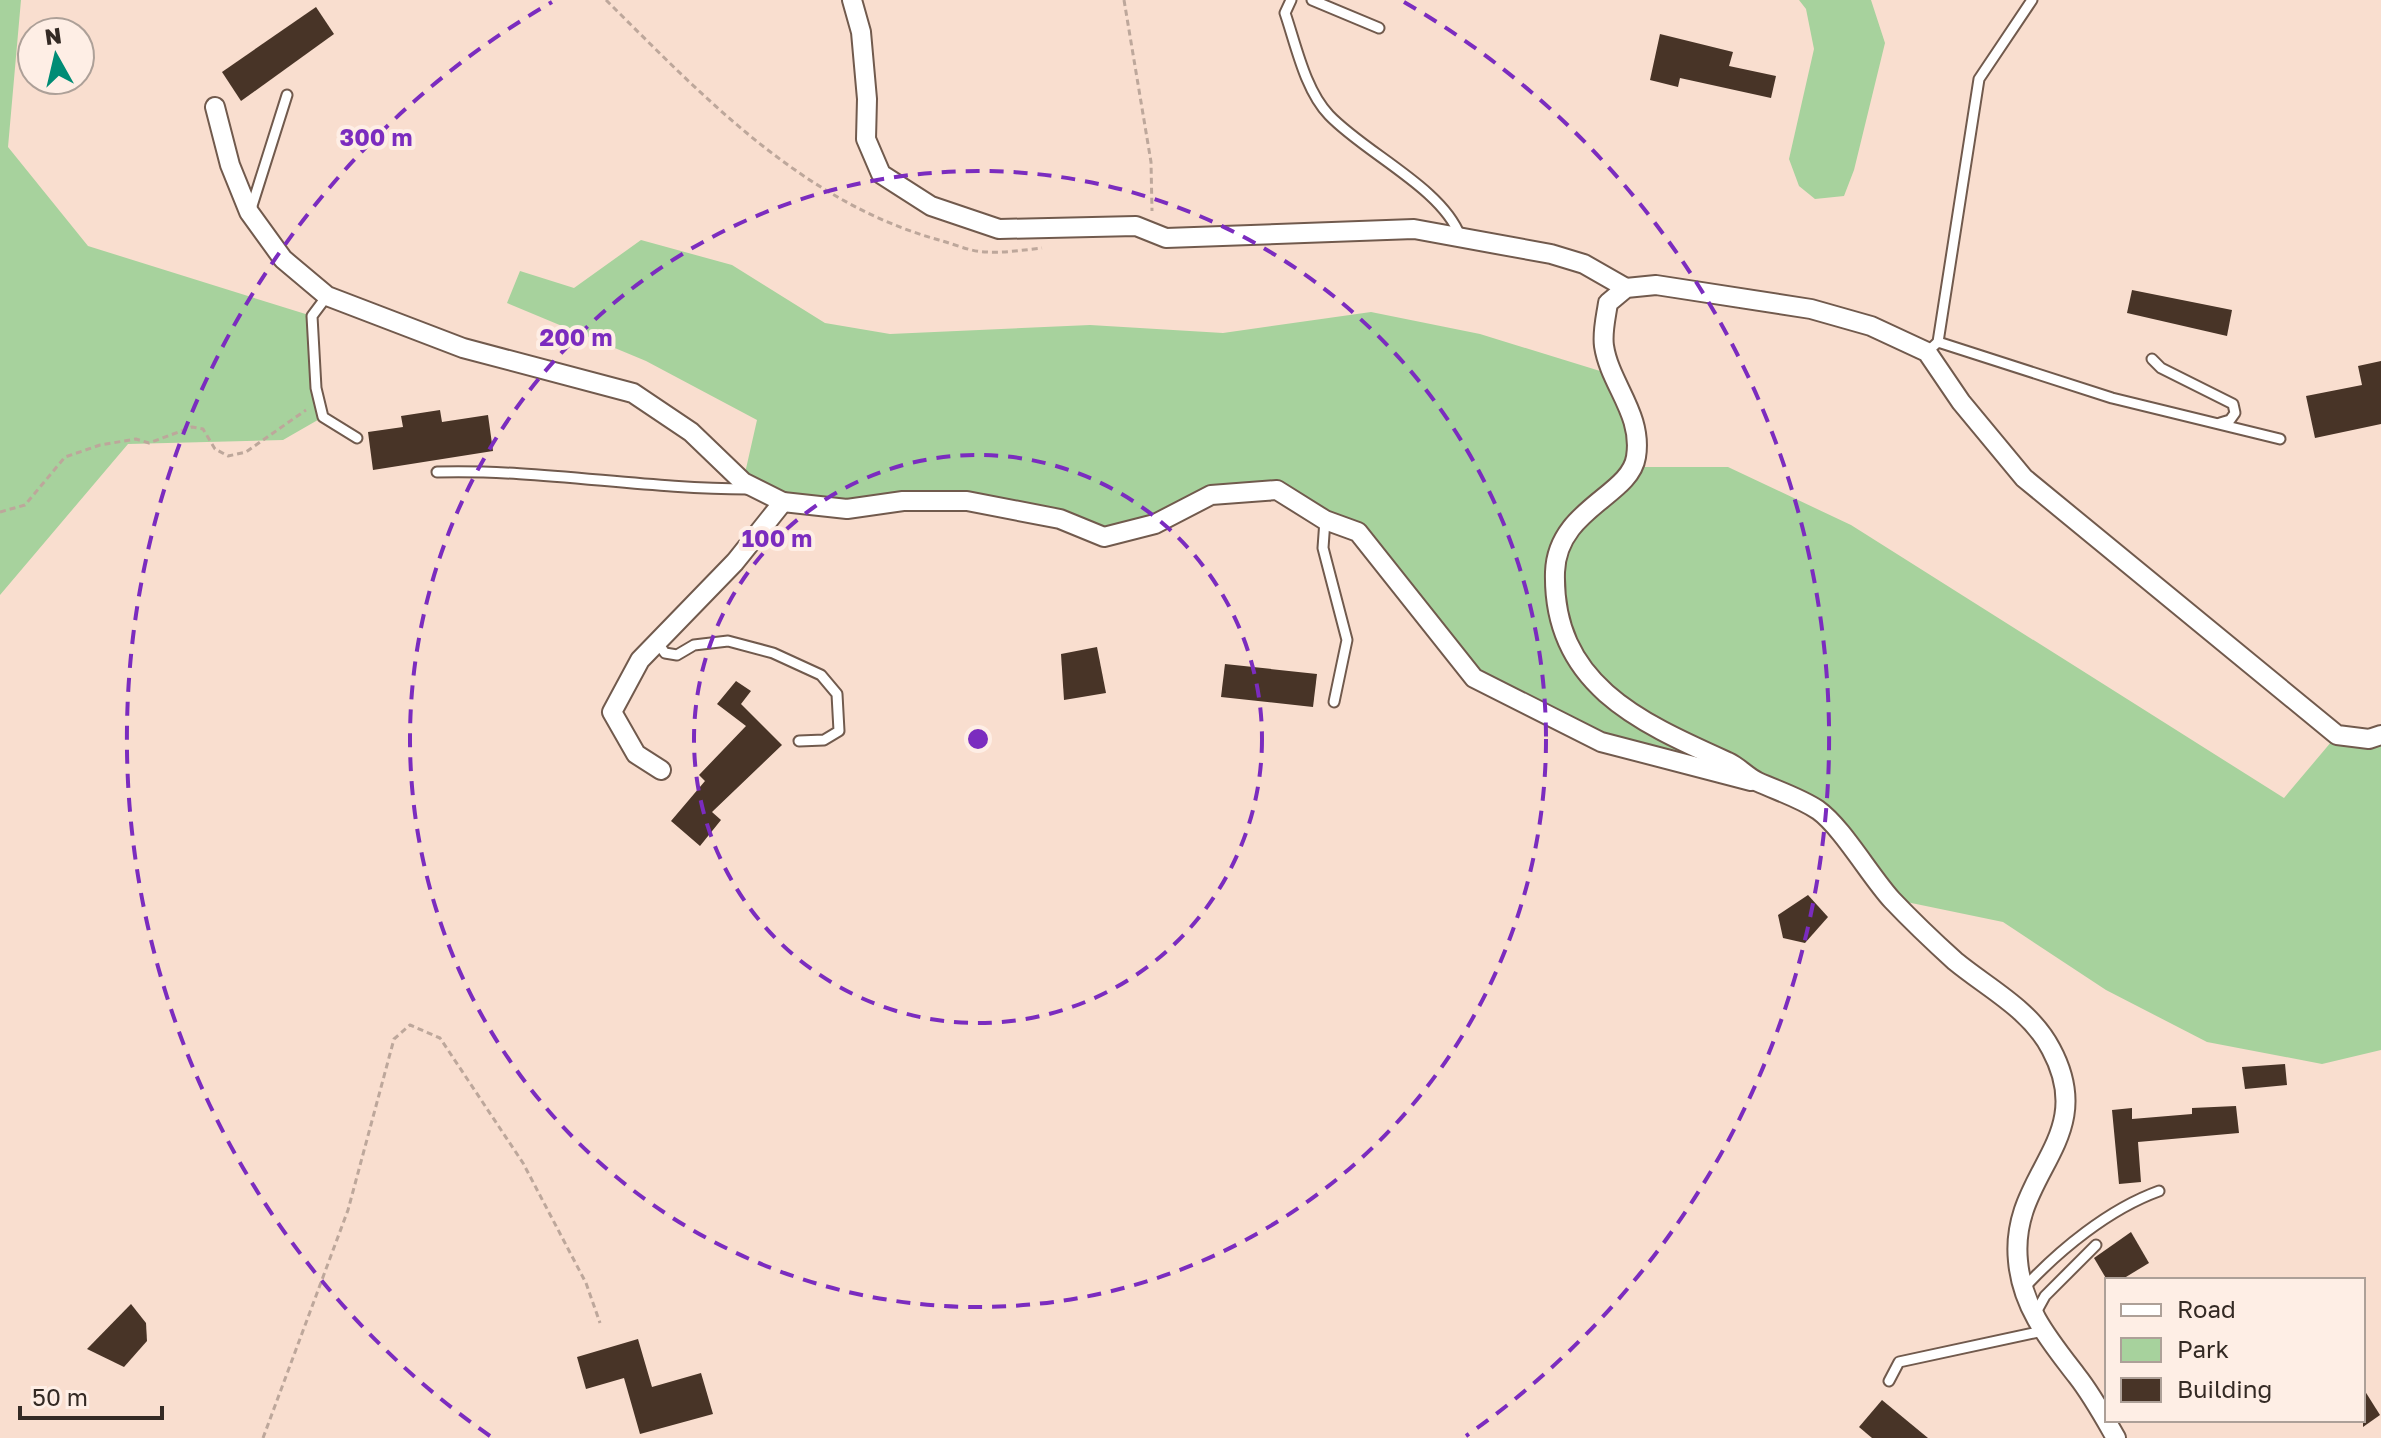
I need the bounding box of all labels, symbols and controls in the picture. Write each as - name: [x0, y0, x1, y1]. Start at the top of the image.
- north arrow: [16, 16, 96, 96]
- text: N: [43, 21, 63, 50]
- text: 300 m: [340, 122, 412, 151]
- text: 200 m: [540, 322, 612, 351]
- text: 100 m: [742, 523, 812, 552]
- centre of rings: [964, 725, 992, 753]
- legend: [2105, 1278, 2365, 1422]
- text: Road: [2177, 1294, 2236, 1323]
- text: Park: [2177, 1334, 2229, 1363]
- scale bar: [20, 1370, 162, 1420]
- text: Building: [2177, 1374, 2272, 1403]
- text: 50 m: [32, 1382, 88, 1411]

